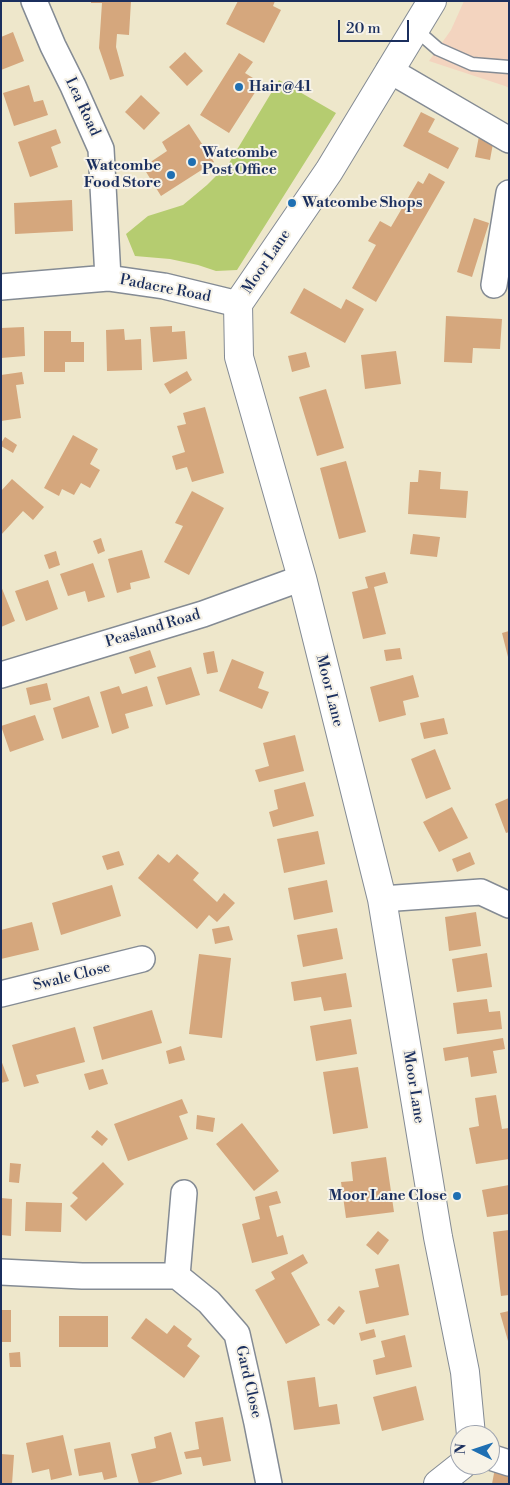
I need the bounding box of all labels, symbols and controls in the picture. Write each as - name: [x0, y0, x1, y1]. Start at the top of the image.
- scale bar: [340, 10, 411, 42]
- text: 20 m: [346, 19, 381, 38]
- street label: Lea Road: [61, 75, 103, 139]
- place label: Hair@41: [249, 78, 311, 96]
- marker: Hair@41: [233, 81, 245, 93]
- place label: Watcombe Post Office: [202, 144, 277, 179]
- marker: Watcombe Post Office: [186, 156, 198, 168]
- place label: Watcombe Food Store: [84, 157, 161, 192]
- marker: Watcombe Food Store: [165, 169, 177, 181]
- place label: Watcombe Shops: [302, 194, 422, 212]
- marker: Watcombe Shops: [286, 197, 298, 209]
- street label: Moor Lane: [239, 226, 295, 298]
- street label: Padacre Road: [118, 271, 212, 307]
- street label: Peasland Road: [103, 606, 203, 652]
- street label: Moor Lane: [311, 653, 347, 729]
- street label: Swale Close: [32, 959, 112, 995]
- street label: Moor Lane: [398, 1049, 428, 1125]
- place label: Moor Lane Close: [329, 1187, 447, 1205]
- marker: Moor Lane Close: [451, 1190, 463, 1202]
- street label: Gard Close: [231, 1344, 265, 1420]
- north arrow: [450, 1425, 500, 1475]
- text: N: [452, 1443, 470, 1455]

